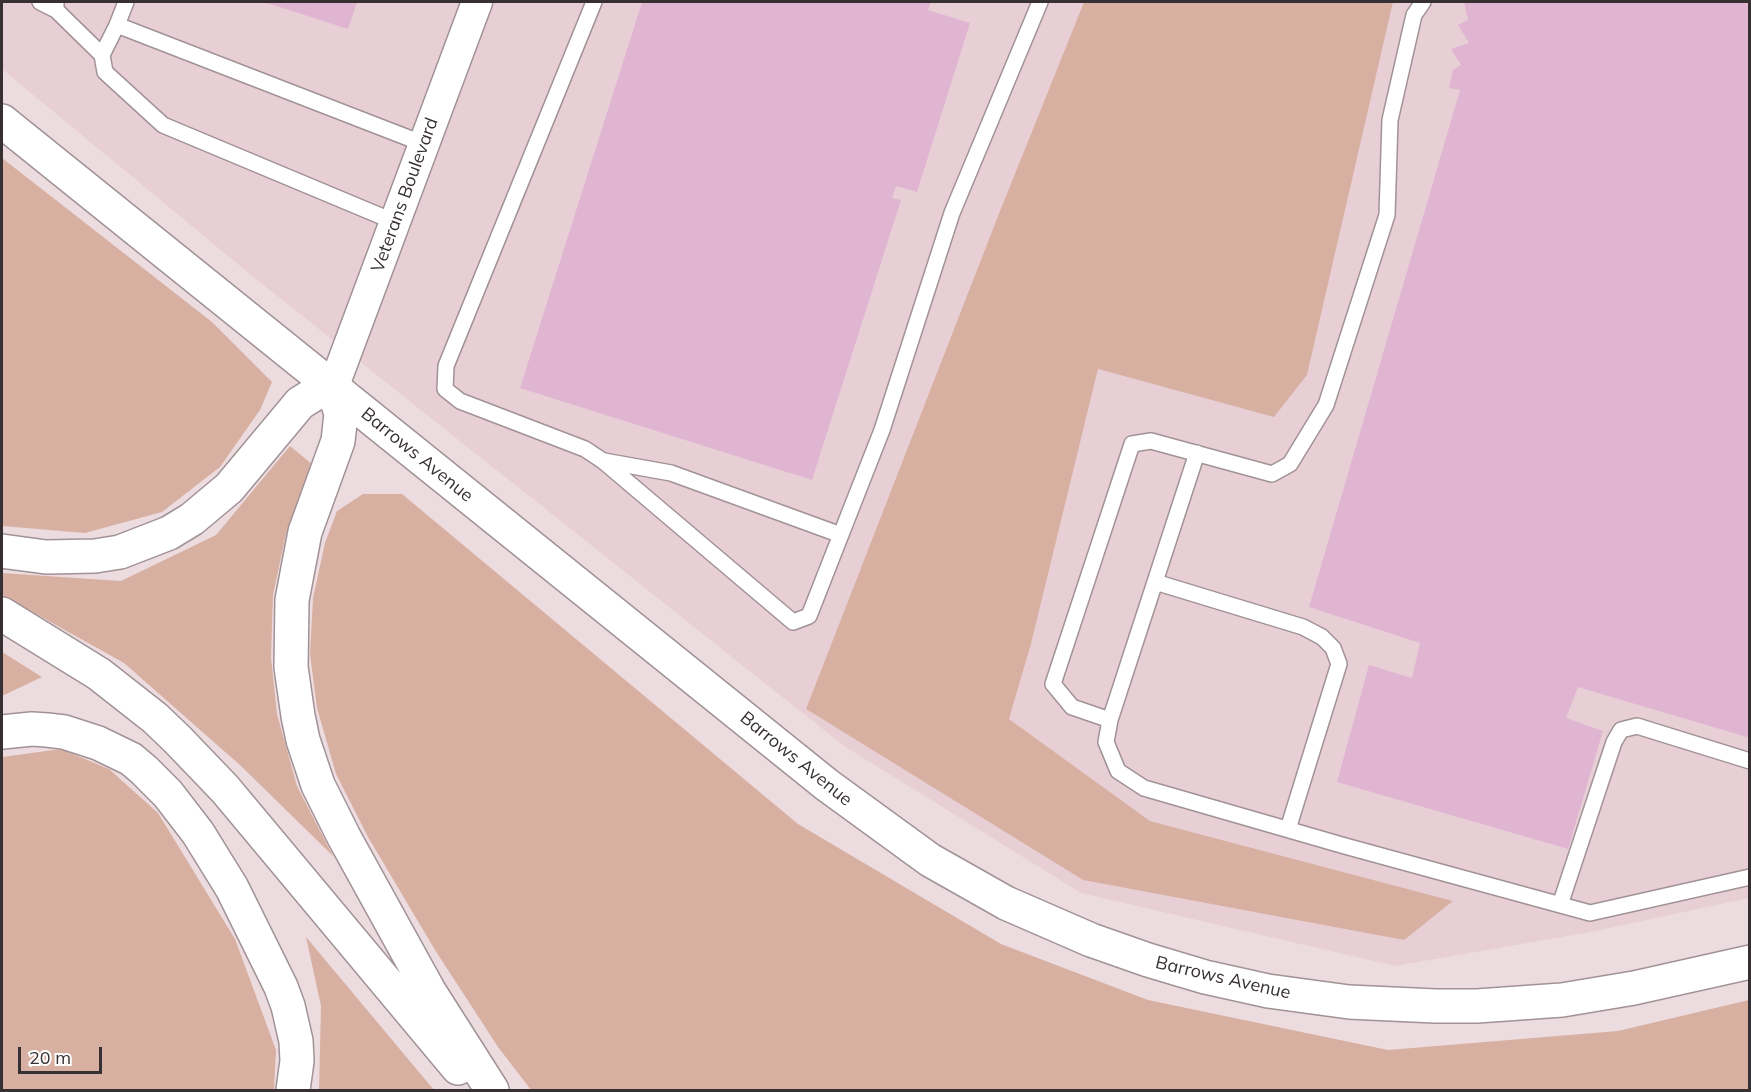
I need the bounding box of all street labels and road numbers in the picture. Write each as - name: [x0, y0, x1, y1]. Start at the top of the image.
- street label: Veterans Boulevard: [367, 115, 443, 275]
- street label: Barrows Avenue: [357, 403, 477, 507]
- street label: Barrows Avenue: [736, 707, 856, 811]
- street label: Barrows Avenue: [1153, 952, 1293, 1004]

